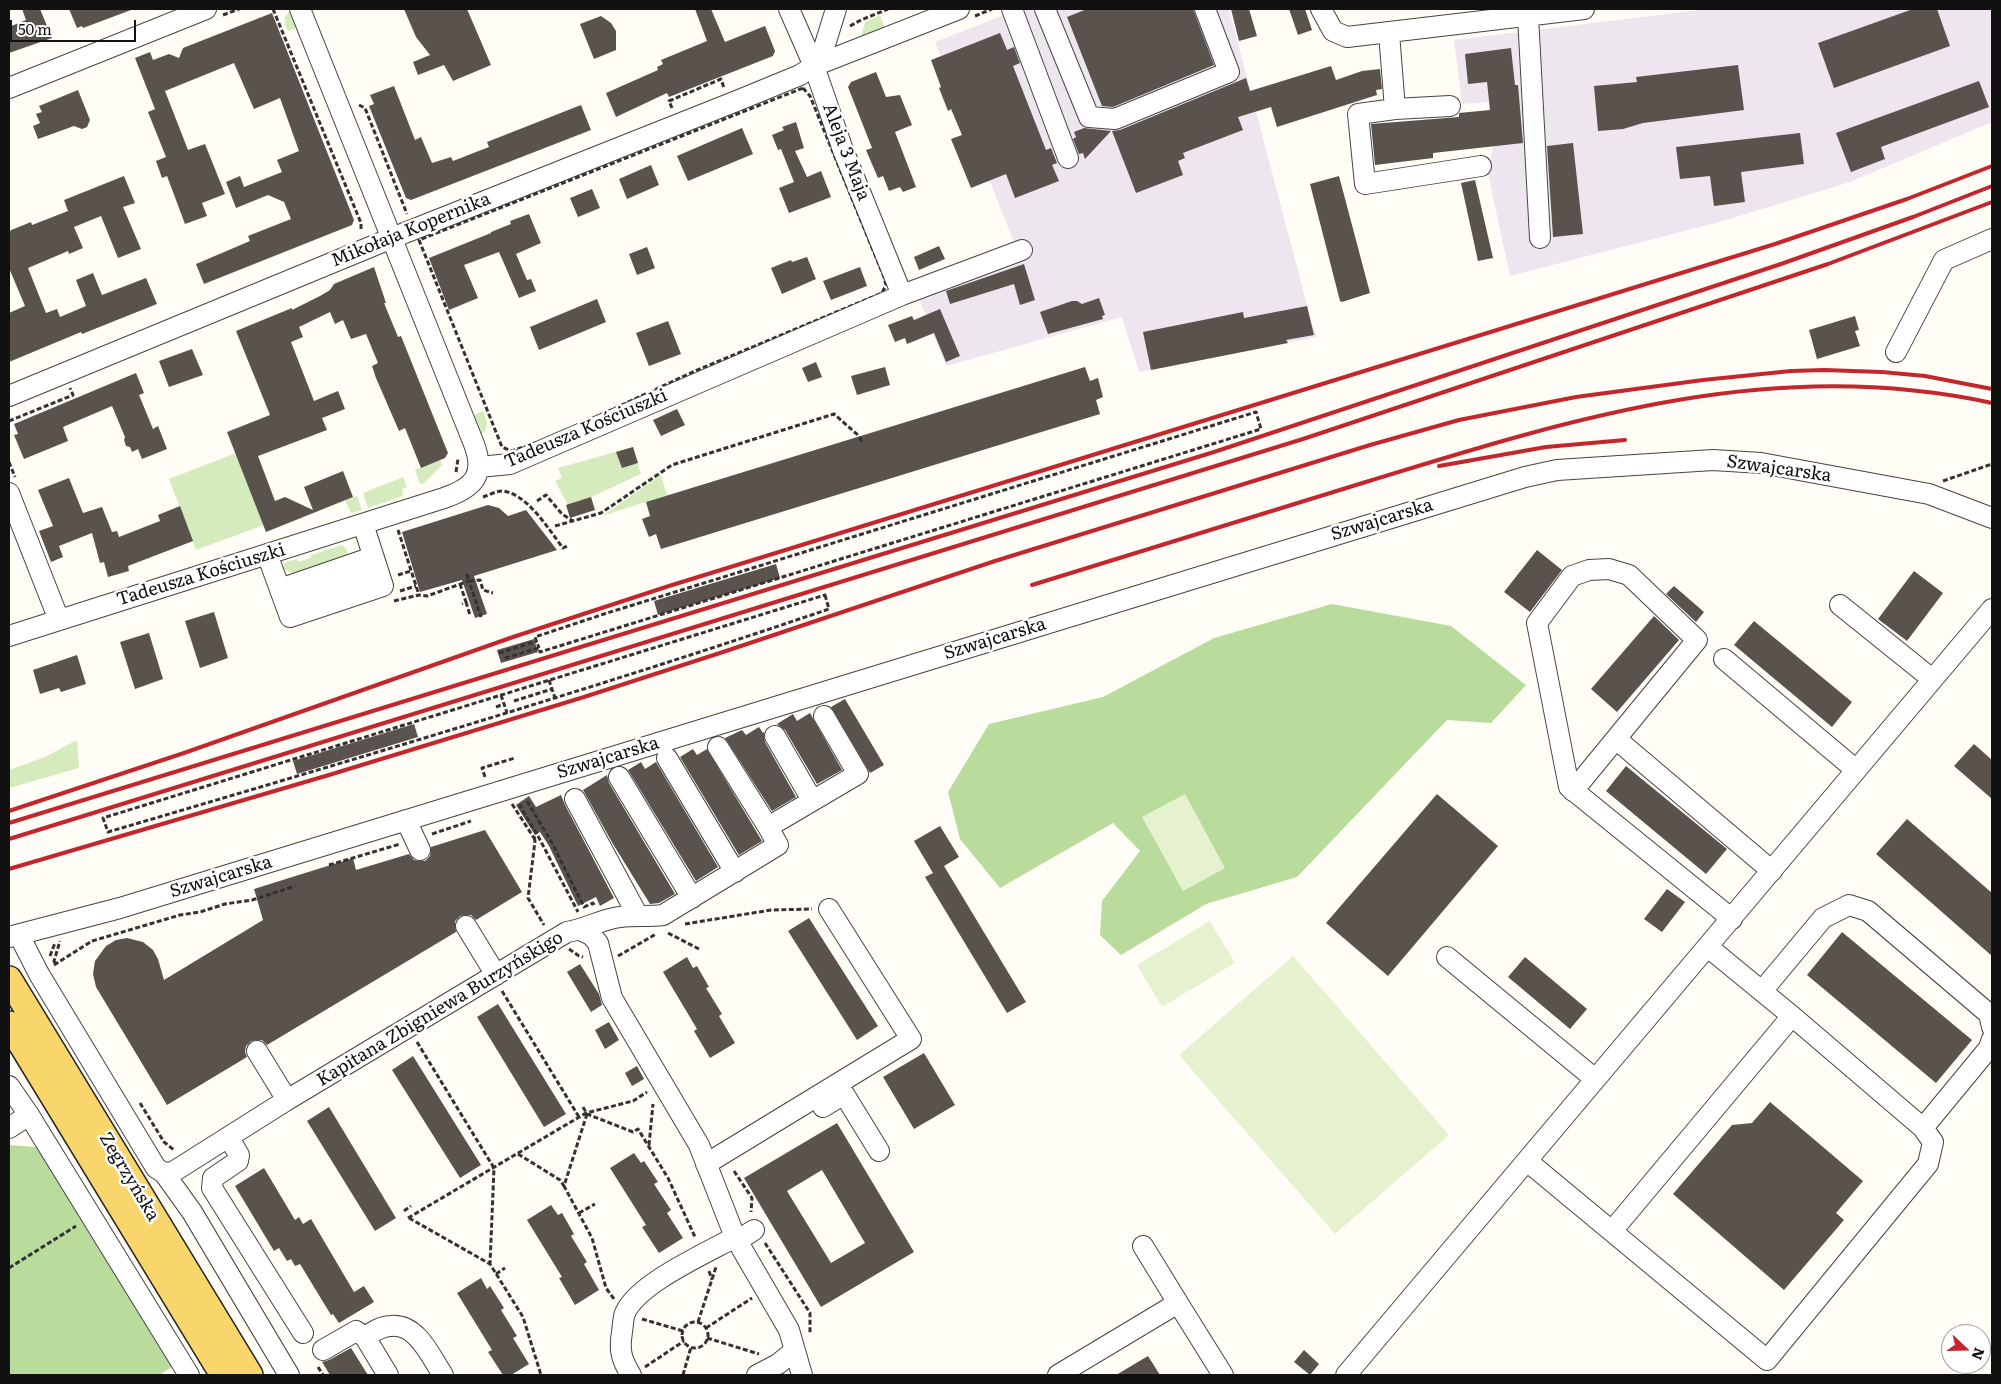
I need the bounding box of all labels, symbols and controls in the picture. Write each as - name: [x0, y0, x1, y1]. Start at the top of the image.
- scale bar: [12, 10, 139, 42]
- text: 50 m: [18, 17, 52, 40]
- street label: Aleja 3 Maja: [818, 100, 874, 204]
- street label: Mikołaja Kopernika: [328, 188, 494, 272]
- street label: Tadeusza Kościuszki: [501, 385, 671, 473]
- street label: Szwajcarska: [1725, 451, 1833, 487]
- street label: Szwajcarska: [1328, 494, 1436, 546]
- street label: Tadeusza Kościuszki: [114, 539, 288, 611]
- street label: Szwajcarska: [941, 613, 1049, 665]
- street label: Szwajcarska: [554, 732, 662, 784]
- street label: Szwajcarska: [167, 851, 275, 903]
- street label: Kapitana Zbigniewa Burzyńskigo: [313, 927, 567, 1091]
- street label: Zegrzyńska: [94, 1129, 164, 1225]
- north arrow: [1941, 1324, 1991, 1374]
- text: N: [1968, 1345, 1991, 1363]

